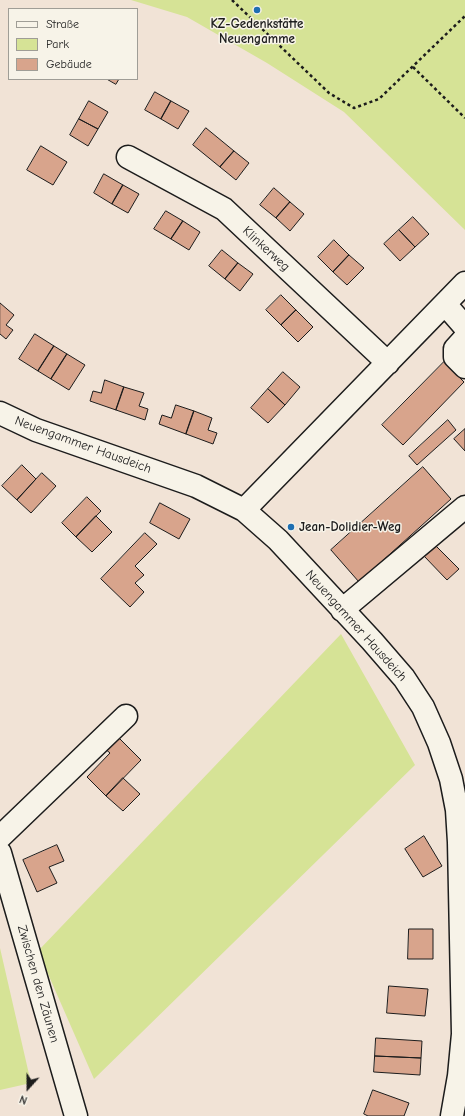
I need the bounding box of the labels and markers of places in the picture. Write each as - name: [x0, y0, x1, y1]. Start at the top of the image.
- marker: KZ-Gedenkstätte Neuengamme: [252, 5, 262, 15]
- place label: KZ-Gedenkstätte Neuengamme: [211, 16, 303, 47]
- place label: Jean-Dolidier-Weg: [299, 519, 401, 535]
- marker: Jean-Dolidier-Weg: [286, 522, 296, 532]

